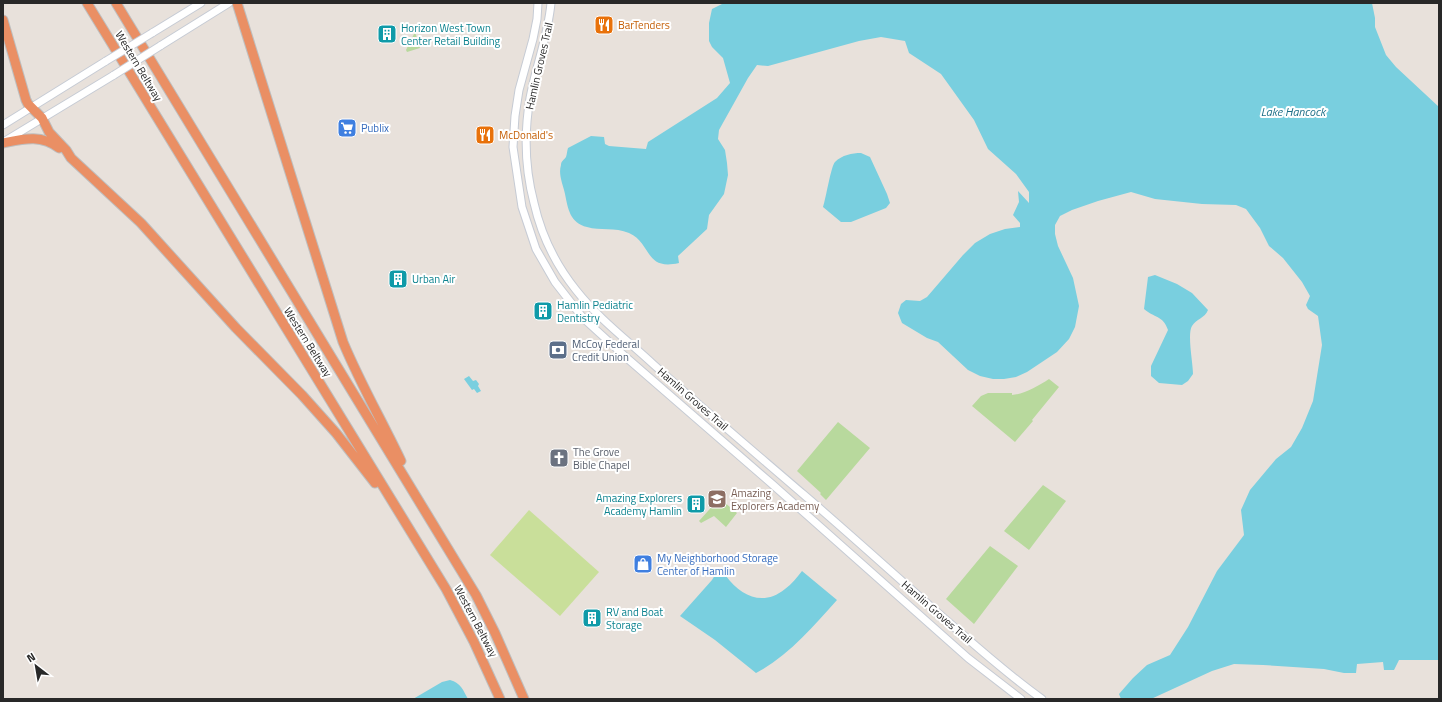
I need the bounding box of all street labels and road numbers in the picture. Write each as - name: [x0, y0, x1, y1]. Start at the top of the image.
- street label: Hamlin Groves Trail: [521, 21, 557, 111]
- street label: Western Beltway: [112, 28, 167, 105]
- street label: Western Beltway: [280, 304, 336, 381]
- street label: Hamlin Groves Trail: [654, 364, 732, 434]
- street label: Hamlin Groves Trail: [898, 577, 976, 647]
- street label: Western Beltway: [450, 582, 502, 660]

